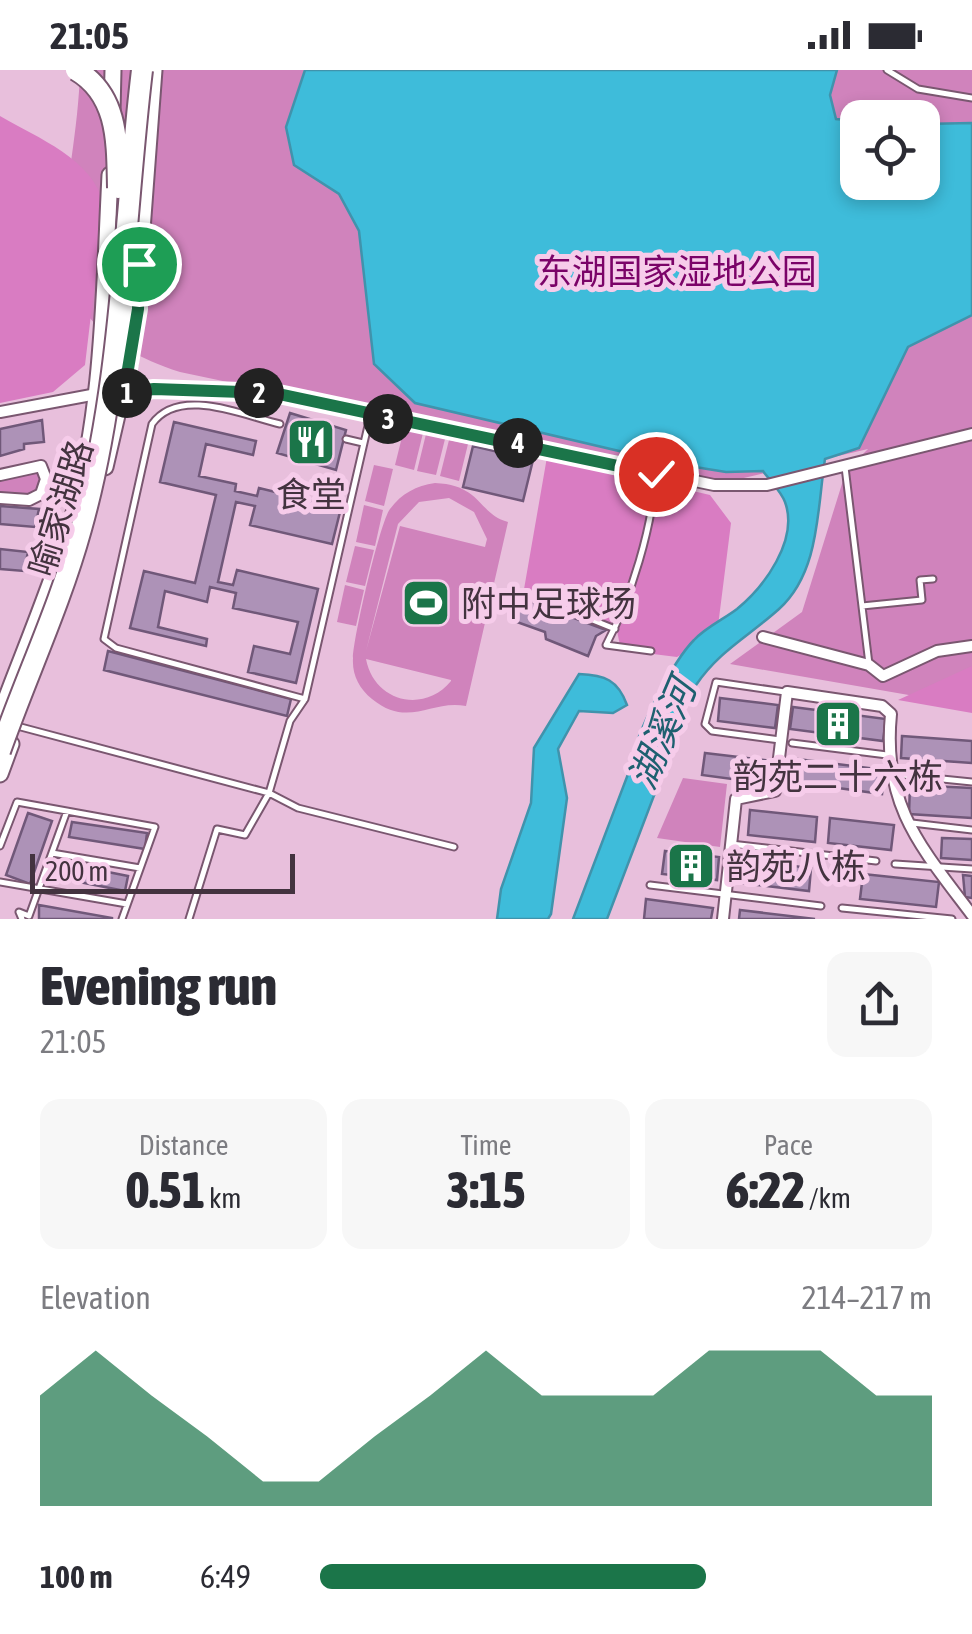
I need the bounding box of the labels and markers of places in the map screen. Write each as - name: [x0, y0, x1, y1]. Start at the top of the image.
- pin: [97, 222, 182, 307]
- pin: 1: [102, 368, 152, 418]
- pin: 2: [234, 368, 284, 418]
- pin: 3: [363, 394, 413, 444]
- restaurant icon: 食堂: [285, 416, 337, 468]
- pin: 4: [493, 418, 543, 468]
- pin: [614, 432, 699, 517]
- place label: 食堂: [276, 474, 346, 514]
- sports icon: 附中足球场: [400, 577, 452, 629]
- place label: 附中足球场: [461, 583, 636, 623]
- building icon: 韵苑二十六栋: [812, 698, 864, 750]
- place label: 韵苑二十六栋: [733, 756, 943, 796]
- building icon: 韵苑八栋: [665, 840, 717, 892]
- place label: 韵苑八栋: [726, 846, 866, 886]

